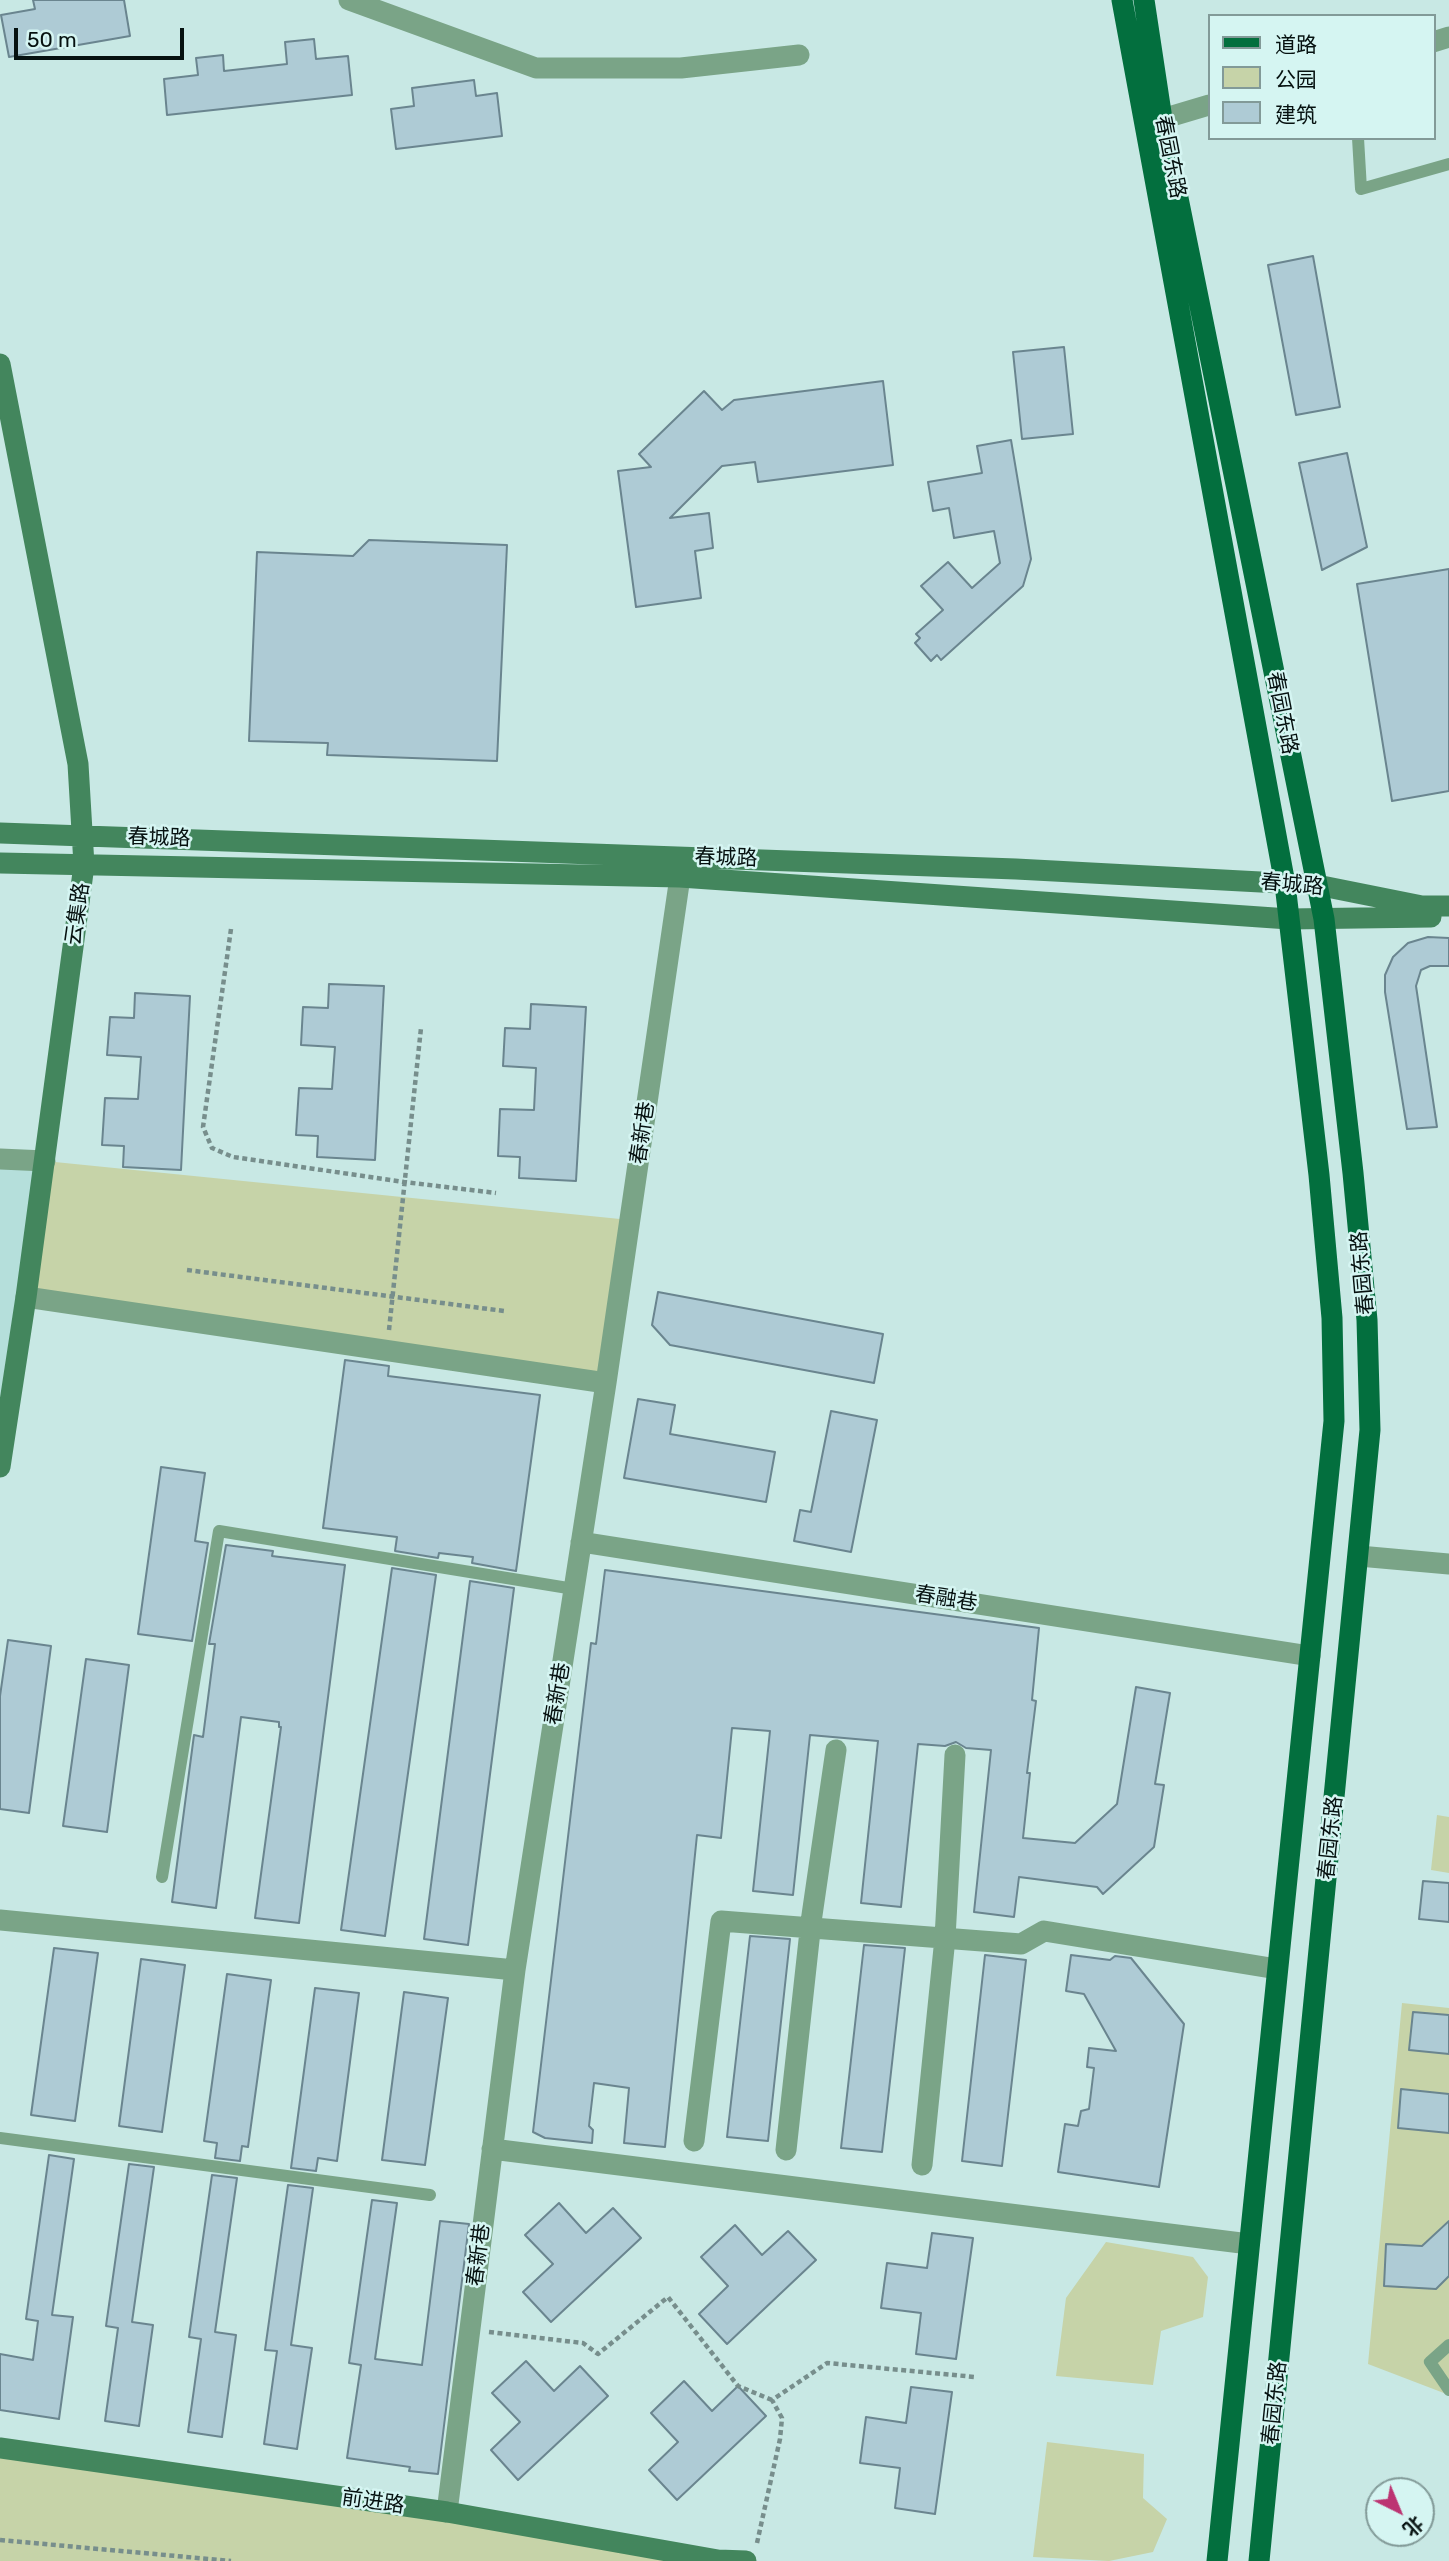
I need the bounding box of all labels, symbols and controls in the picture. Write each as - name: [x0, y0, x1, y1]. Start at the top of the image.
- scale bar: [18, 14, 187, 58]
- legend: [1208, 14, 1435, 140]
- text: 50 m: [27, 27, 77, 52]
- text: 道路: [1275, 32, 1317, 57]
- text: 公园: [1275, 67, 1317, 92]
- text: 建筑: [1275, 102, 1317, 127]
- street label: 春园东路: [1150, 113, 1190, 201]
- street label: 春园东路: [1262, 669, 1302, 757]
- street label: 春城路: [127, 824, 191, 852]
- street label: 春城路: [694, 844, 758, 872]
- street label: 春城路: [1260, 870, 1324, 900]
- street label: 云集路: [61, 881, 95, 947]
- street label: 春新巷: [626, 1100, 660, 1166]
- street label: 春园东路: [1347, 1230, 1379, 1316]
- street label: 春融巷: [913, 1582, 979, 1616]
- street label: 春新巷: [541, 1661, 575, 1727]
- street label: 春园东路: [1314, 1795, 1348, 1881]
- street label: 春新巷: [463, 2222, 495, 2288]
- street label: 春园东路: [1258, 2360, 1292, 2446]
- north arrow: [1365, 2477, 1435, 2547]
- street label: 前进路: [340, 2485, 406, 2519]
- text: 北: [1399, 2511, 1428, 2541]

